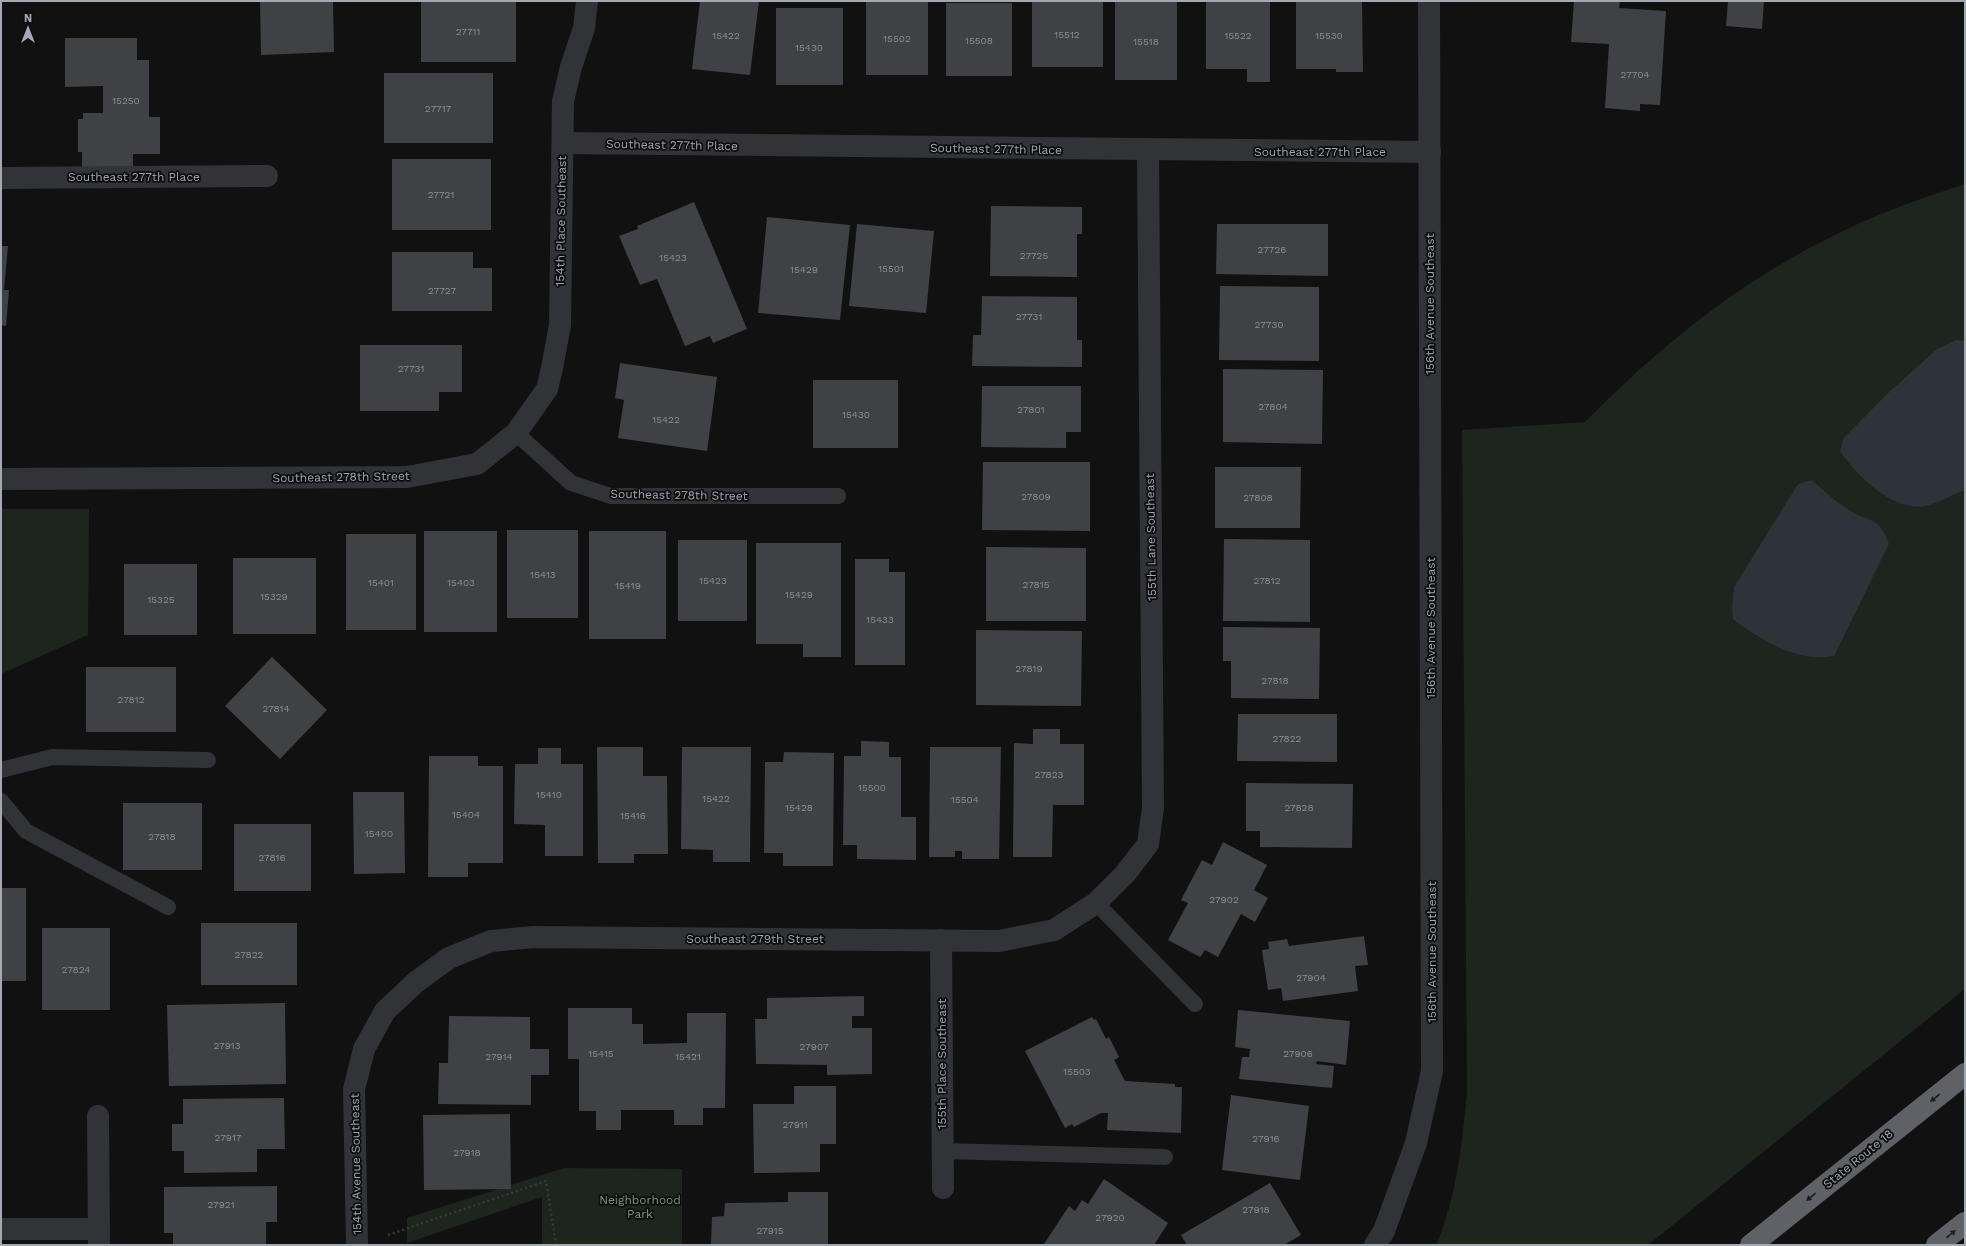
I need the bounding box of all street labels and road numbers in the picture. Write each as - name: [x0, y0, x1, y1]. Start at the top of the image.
- street label: Southeast 277th Place: [606, 137, 738, 153]
- street label: Southeast 277th Place: [930, 141, 1062, 157]
- street label: Southeast 277th Place: [1254, 145, 1386, 159]
- street label: 154th Place Southeast: [553, 155, 569, 287]
- street label: Southeast 277th Place: [68, 170, 200, 184]
- street label: 156th Avenue Southeast: [1423, 233, 1437, 375]
- street label: Southeast 278th Street: [272, 469, 410, 485]
- street label: 155th Lane Southeast: [1143, 473, 1159, 601]
- street label: Southeast 278th Street: [610, 487, 748, 503]
- street label: 156th Avenue Southeast: [1424, 557, 1438, 699]
- street label: 156th Avenue Southeast: [1425, 881, 1439, 1023]
- street label: Southeast 279th Street: [686, 932, 824, 946]
- street label: 155th Place Southeast: [935, 999, 949, 1129]
- street label: 154th Avenue Southeast: [348, 1093, 364, 1235]
- street label: State Route 18: [1820, 1127, 1896, 1191]

